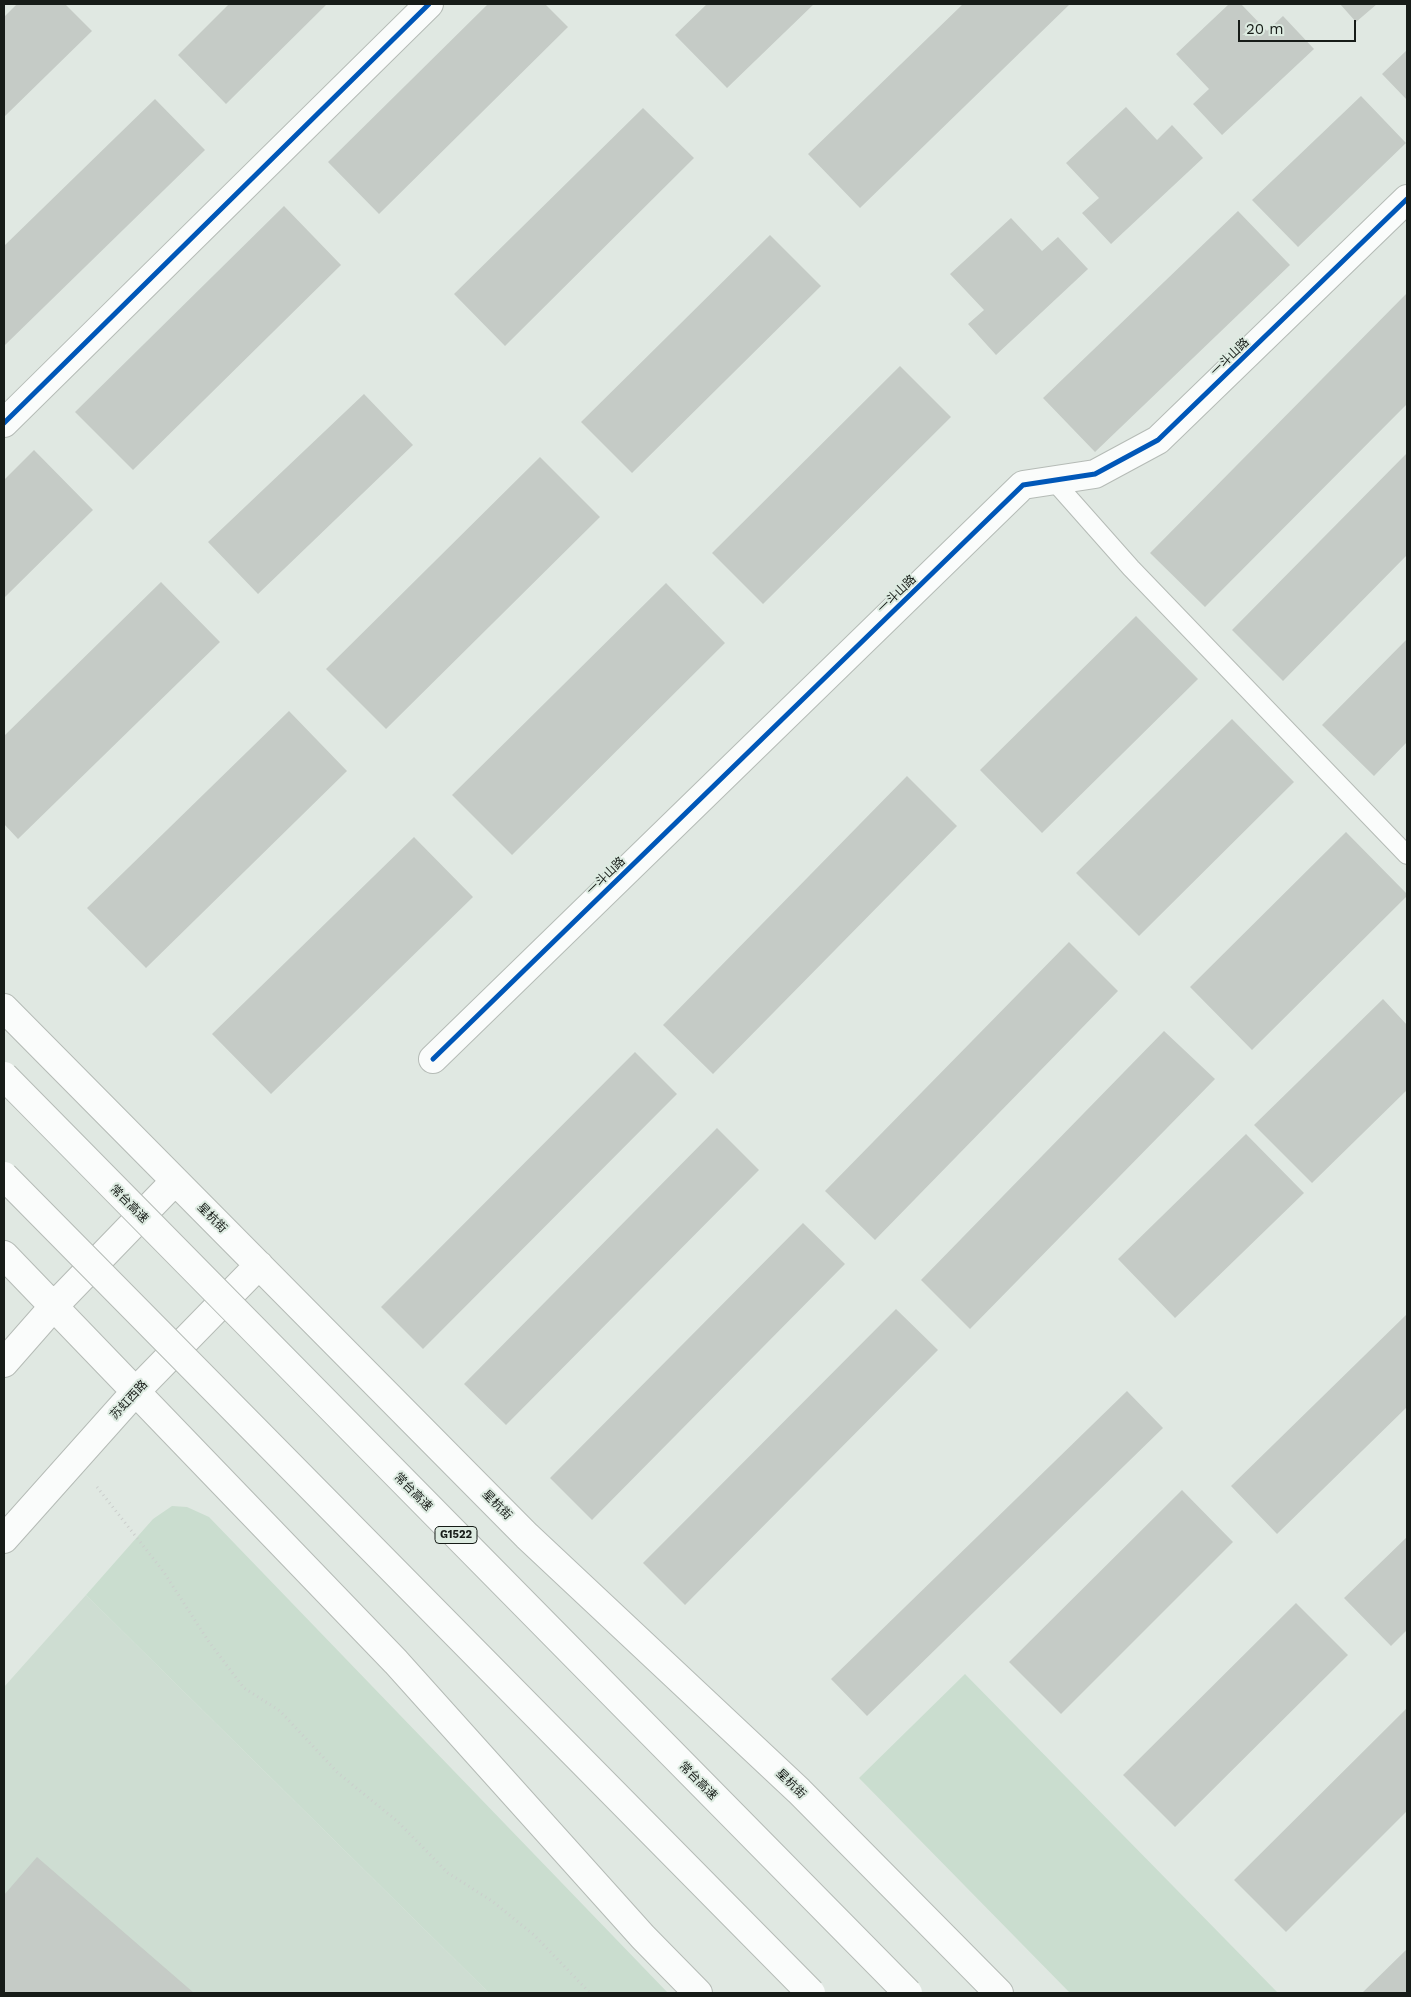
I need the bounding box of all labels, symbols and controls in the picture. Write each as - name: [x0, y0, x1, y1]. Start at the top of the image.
- scale bar: [1241, 10, 1358, 42]
- text: 20 m: [1246, 20, 1284, 38]
- street label: 一斗山路: [1208, 335, 1252, 379]
- street label: 一斗山路: [875, 572, 919, 616]
- street label: 一斗山路: [584, 854, 628, 898]
- street label: 常台高速: [107, 1182, 151, 1226]
- street label: 星杭街: [194, 1200, 230, 1236]
- street label: 苏虹西路: [107, 1378, 151, 1422]
- street label: 常台高速: [391, 1470, 435, 1514]
- street label: 星杭街: [479, 1487, 515, 1523]
- road number: G1522: [435, 1526, 477, 1544]
- street label: 常台高速: [676, 1759, 720, 1803]
- street label: 星杭街: [773, 1766, 809, 1802]

